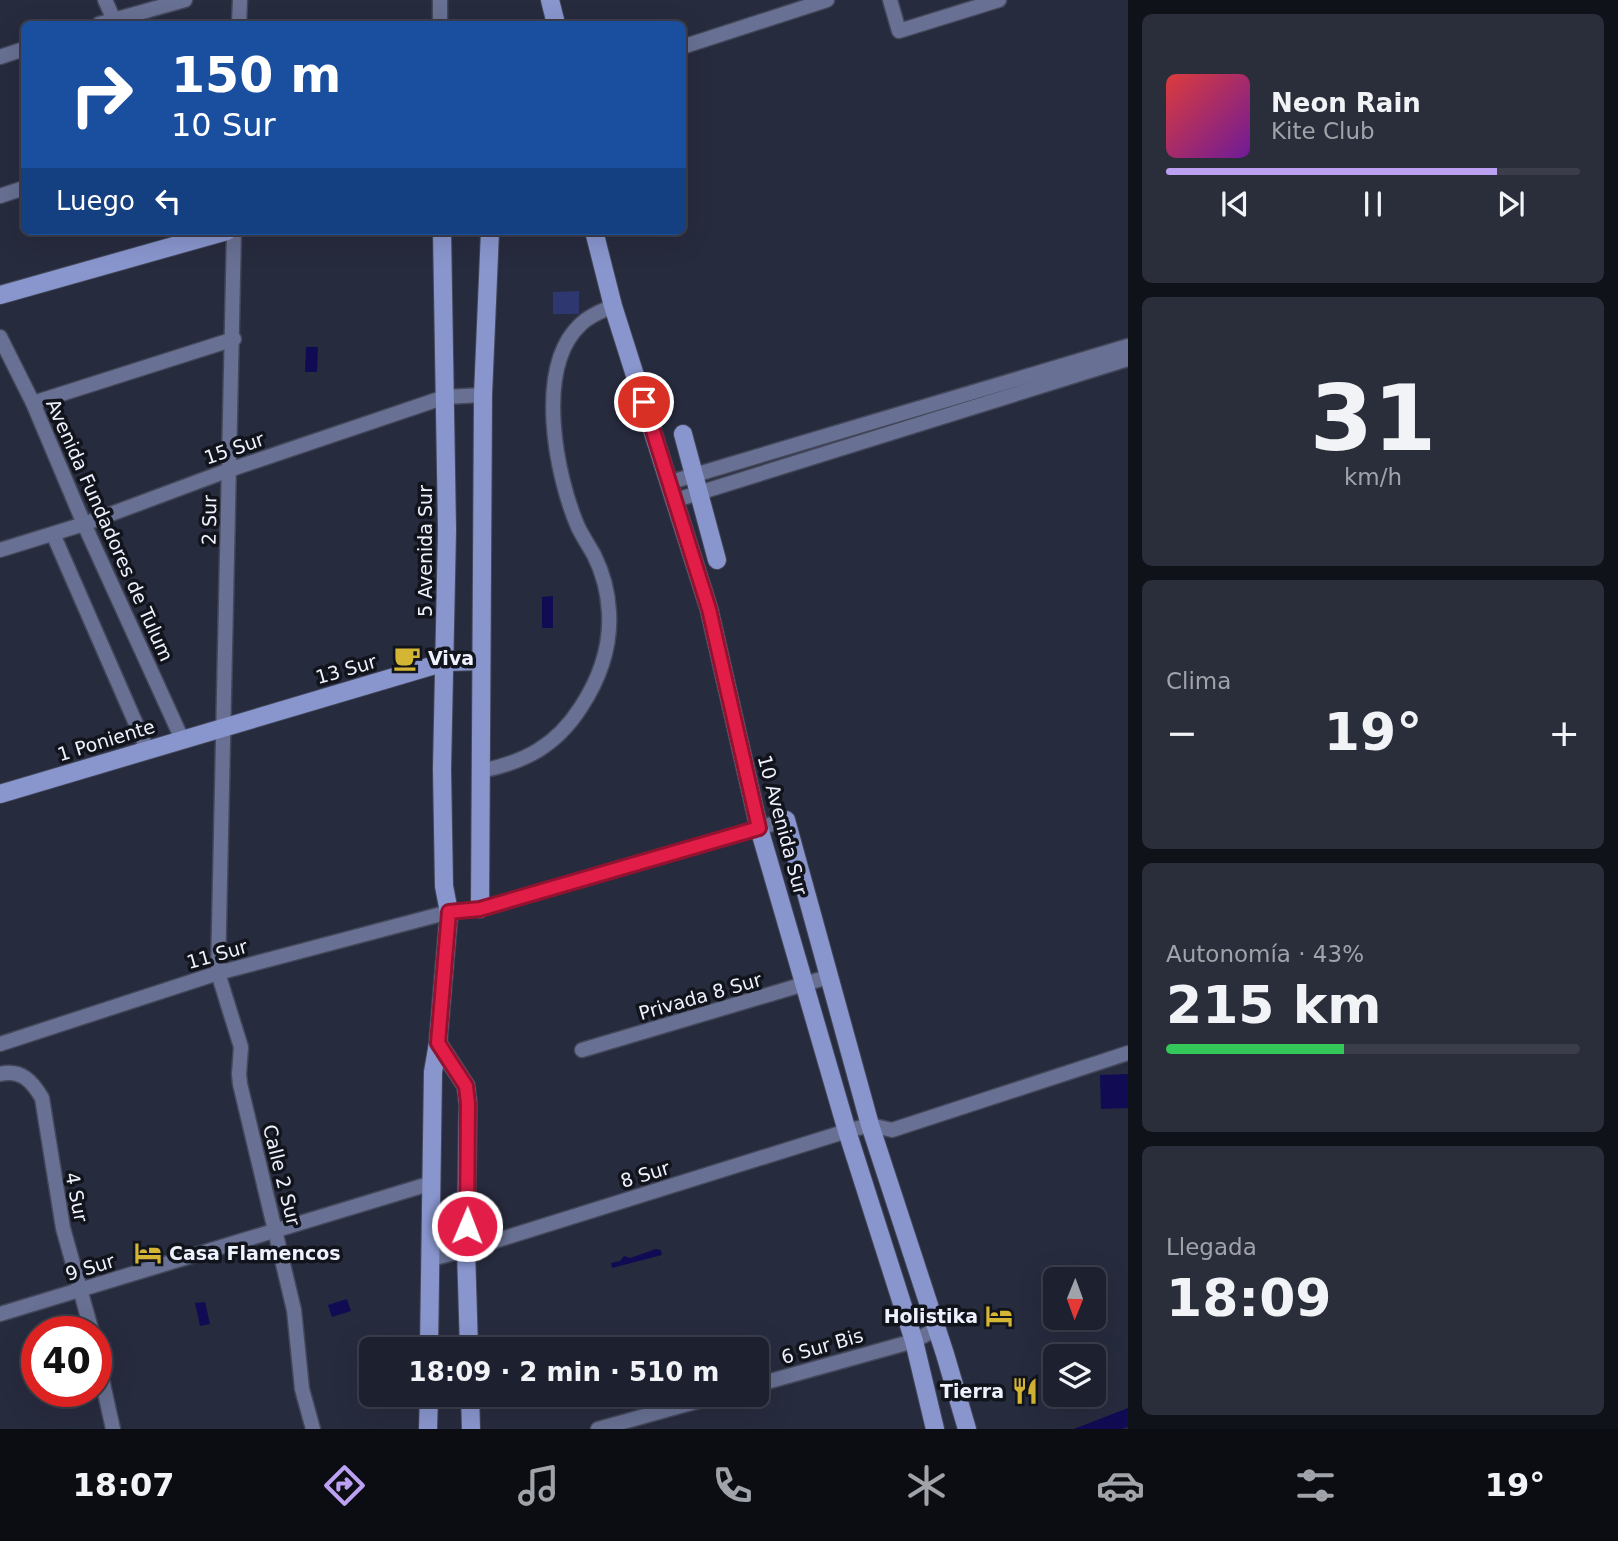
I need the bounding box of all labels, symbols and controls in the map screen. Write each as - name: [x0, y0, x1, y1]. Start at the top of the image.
- text: 150 m: [171, 47, 341, 104]
- icon: right: [56, 49, 147, 140]
- text: Neon Rain: [1271, 88, 1421, 118]
- text: 10 Sur: [171, 106, 276, 144]
- text: Kite Club: [1271, 118, 1375, 144]
- icon: left: [149, 182, 187, 220]
- icon: previous: [1216, 185, 1254, 223]
- icon: pause: [1354, 185, 1392, 223]
- icon: next: [1492, 185, 1530, 223]
- text: Luego: [56, 186, 135, 216]
- text: 31: [1310, 366, 1436, 471]
- pin: [614, 372, 674, 432]
- icon: arrive: [625, 383, 663, 421]
- street label: Avenida Fundadores de Tulum: [42, 396, 178, 664]
- street label: 15 Sur: [201, 427, 267, 469]
- text: km/h: [1344, 464, 1402, 490]
- street label: 5 Avenida Sur: [414, 485, 436, 617]
- street label: 2 Sur: [198, 495, 220, 545]
- cafe icon: Viva: [392, 643, 422, 673]
- place label: Viva: [428, 647, 474, 669]
- street label: 13 Sur: [313, 650, 379, 688]
- text: Clima: [1166, 668, 1231, 694]
- text: 19°: [1324, 702, 1422, 762]
- text: −: [1166, 711, 1198, 755]
- text: +: [1548, 711, 1580, 755]
- street label: 1 Poniente: [55, 715, 157, 765]
- street label: 10 Avenida Sur: [754, 753, 812, 898]
- street label: 11 Sur: [184, 935, 250, 973]
- text: Autonomía · 43%: [1166, 941, 1364, 967]
- street label: Privada 8 Sur: [636, 968, 764, 1024]
- text: 215 km: [1166, 975, 1381, 1035]
- street label: Calle 2 Sur: [259, 1122, 305, 1228]
- street label: 8 Sur: [618, 1156, 672, 1192]
- street label: 4 Sur: [61, 1170, 93, 1224]
- position arrow: [430, 1189, 504, 1263]
- text: Llegada: [1166, 1234, 1257, 1260]
- hotel icon: Casa Flamencos: [133, 1238, 163, 1268]
- place label: Casa Flamencos: [169, 1242, 341, 1264]
- street label: 9 Sur: [63, 1249, 117, 1285]
- north arrow: [1043, 1267, 1106, 1330]
- map controls: [1043, 1267, 1106, 1407]
- text: 18:09: [1166, 1268, 1332, 1328]
- hotel icon: Holistika: [984, 1301, 1014, 1331]
- place label: Holistika: [884, 1305, 978, 1327]
- speed limit sign: 40: [21, 1316, 112, 1407]
- street label: 6 Sur Bis: [778, 1324, 866, 1368]
- button: layers: [1043, 1344, 1106, 1407]
- text: 18:09 · 2 min · 510 m: [409, 1357, 719, 1387]
- restaurant icon: Tierra: [1010, 1376, 1040, 1406]
- place label: Tierra: [940, 1380, 1004, 1402]
- icon: directions: [320, 1461, 369, 1510]
- icon: music: [514, 1461, 563, 1510]
- icon: phone: [708, 1461, 757, 1510]
- icon: climate: [902, 1461, 951, 1510]
- icon: car: [1096, 1461, 1145, 1510]
- icon: filters: [1291, 1461, 1340, 1510]
- text: 18:07: [73, 1466, 174, 1504]
- text: 19°: [1485, 1466, 1545, 1504]

